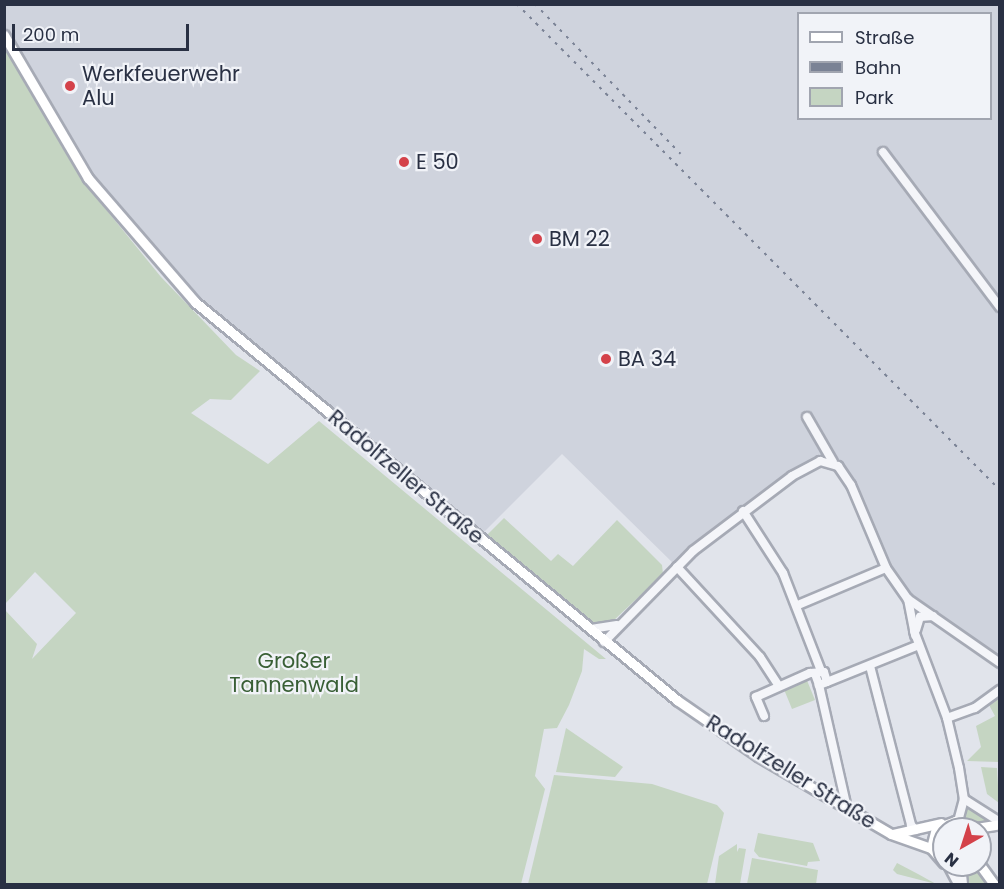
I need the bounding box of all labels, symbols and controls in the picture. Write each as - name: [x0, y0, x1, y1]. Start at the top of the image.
- scale bar: [15, 12, 192, 50]
- legend: [797, 12, 992, 120]
- text: 200 m: [23, 22, 79, 47]
- text: Straße: [855, 25, 914, 50]
- text: Bahn: [855, 55, 901, 80]
- place label: Werkfeuerwehr Alu: [82, 61, 240, 111]
- marker: Werkfeuerwehr Alu: [63, 79, 77, 93]
- text: Park: [855, 85, 894, 110]
- place label: E 50: [416, 149, 459, 175]
- marker: E 50: [397, 155, 411, 169]
- place label: BM 22: [549, 226, 610, 252]
- marker: BM 22: [530, 232, 544, 246]
- place label: BA 34: [618, 346, 676, 372]
- marker: BA 34: [599, 352, 613, 366]
- street label: Radolfzeller Straße: [323, 405, 489, 549]
- park label: Großer Tannenwald: [229, 648, 359, 698]
- street label: Radolfzeller Straße: [701, 710, 881, 834]
- north arrow: [932, 817, 992, 877]
- text: N: [940, 847, 964, 873]

